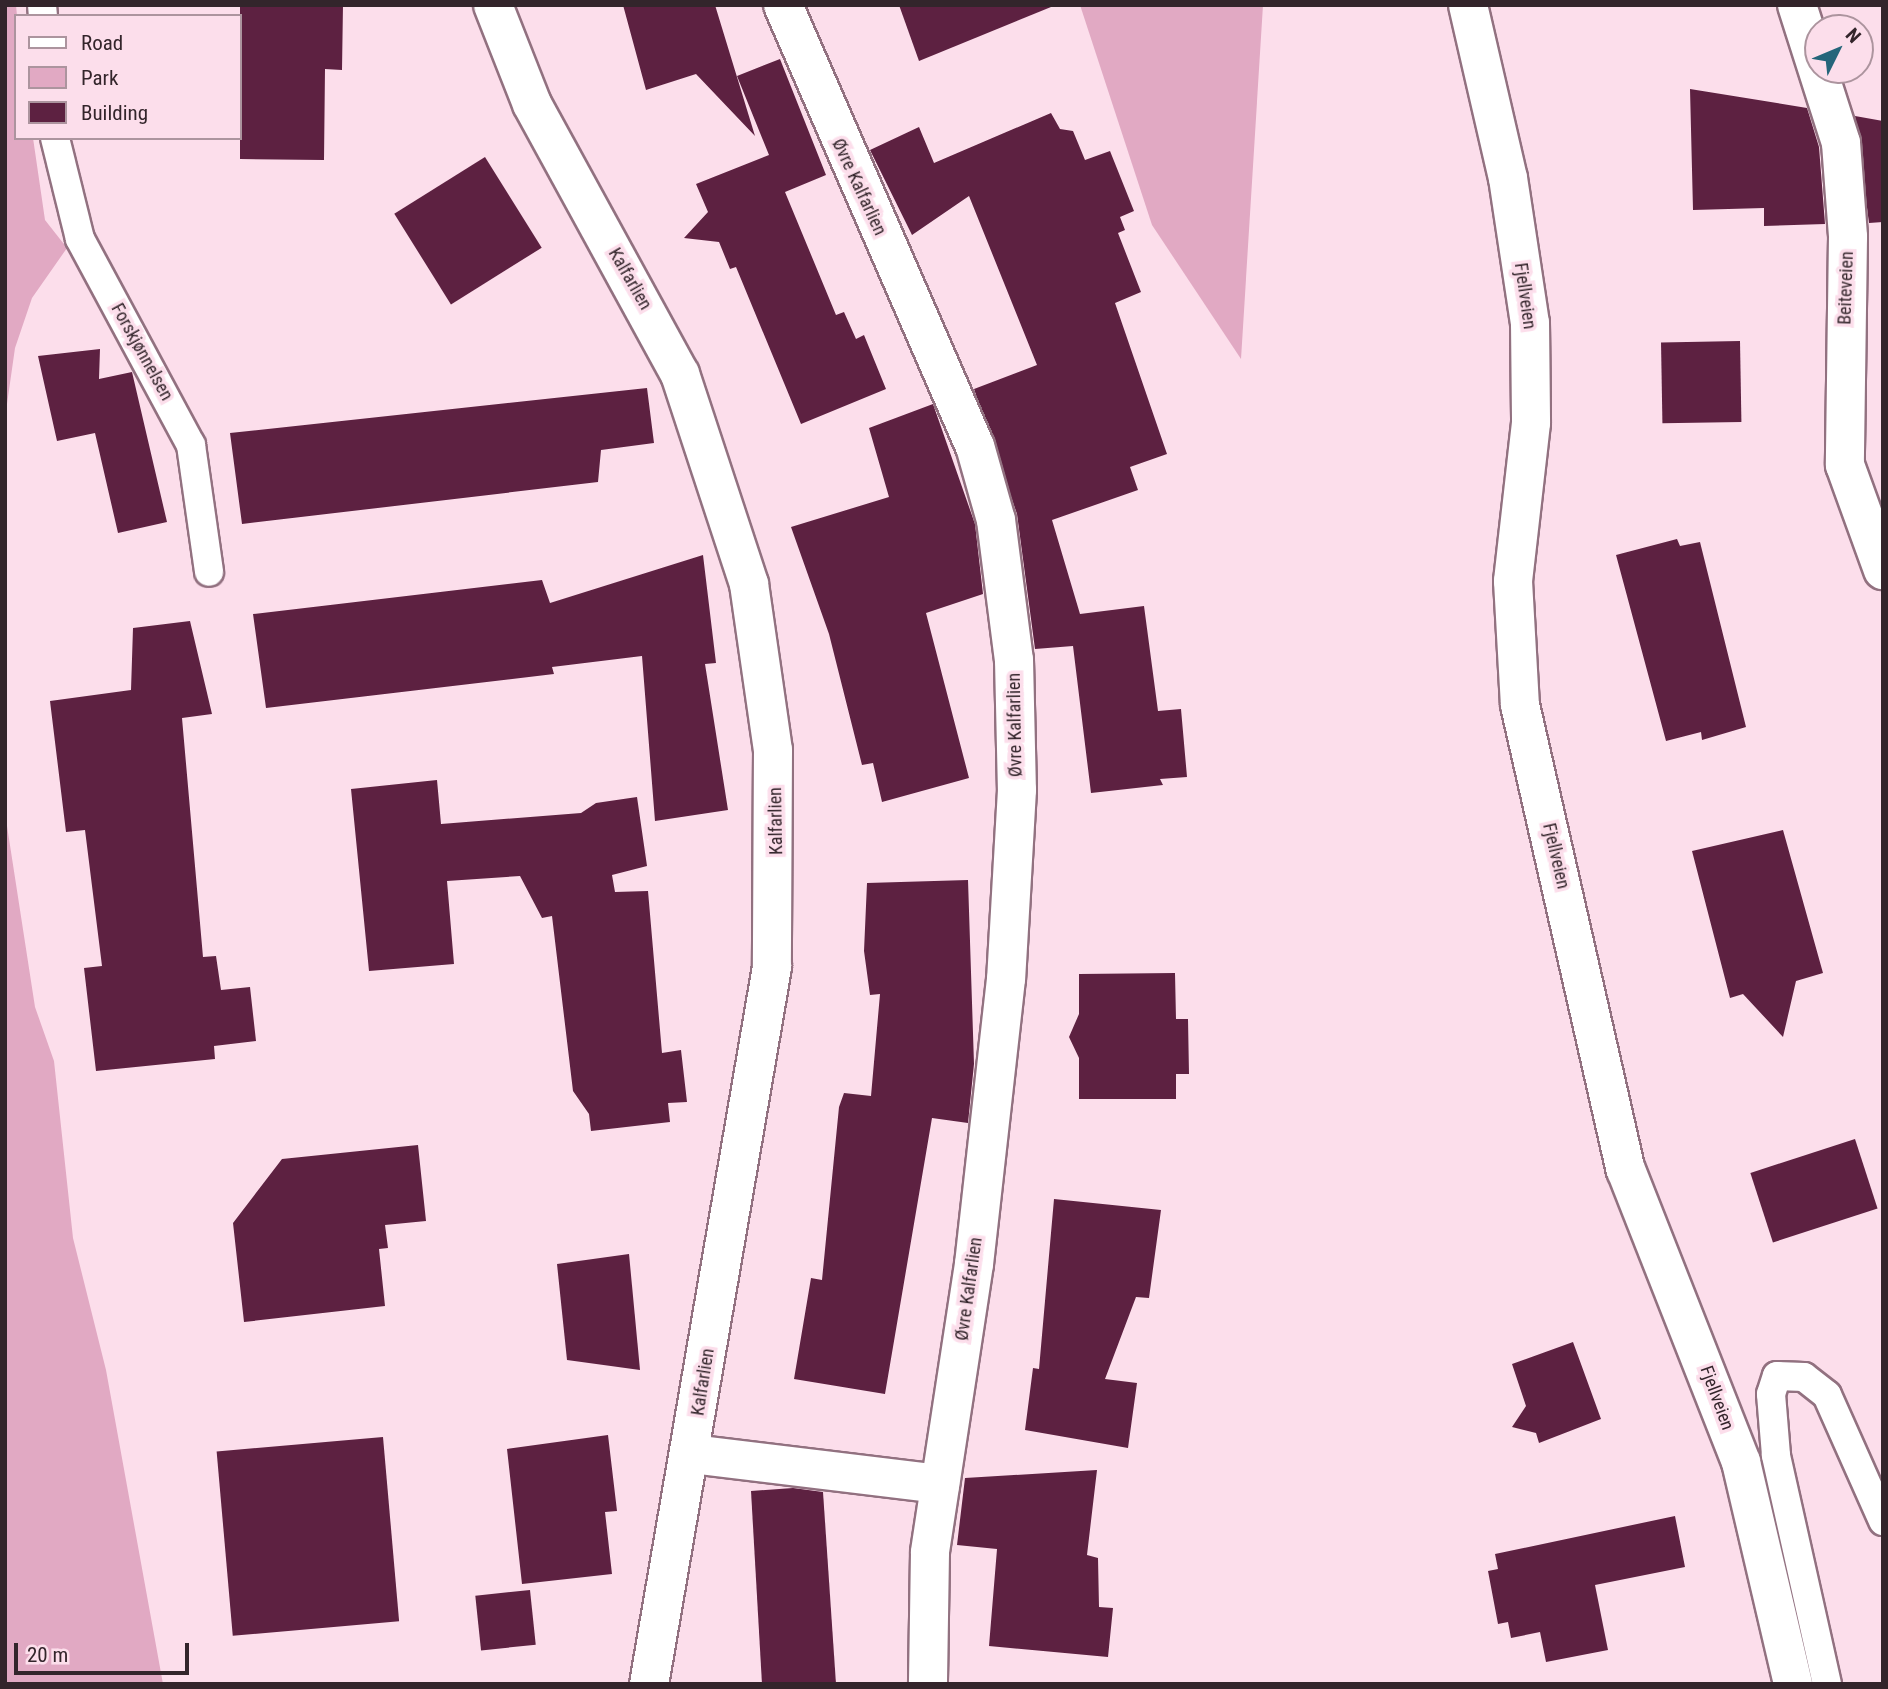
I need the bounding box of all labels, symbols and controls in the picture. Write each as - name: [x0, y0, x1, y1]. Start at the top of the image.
- legend: [14, 14, 242, 140]
- north arrow: [1804, 14, 1874, 84]
- text: N: [1841, 24, 1866, 48]
- text: Road: [81, 31, 123, 55]
- text: Park: [81, 66, 118, 90]
- text: Building: [81, 101, 148, 125]
- street label: Øvre Kalfarlien: [827, 135, 891, 239]
- street label: Kalfarlien: [604, 244, 656, 314]
- street label: Beiteveien: [1834, 251, 1858, 325]
- street label: Fjellveien: [1510, 261, 1540, 331]
- street label: Forskjønnelsen: [106, 300, 178, 404]
- street label: Øvre Kalfarlien: [1003, 673, 1027, 777]
- street label: Kalfarlien: [765, 787, 787, 855]
- street label: Fjellveien: [1538, 821, 1574, 891]
- street label: Øvre Kalfarlien: [951, 1236, 987, 1342]
- street label: Kalfarlien: [687, 1347, 719, 1417]
- street label: Fjellveien: [1695, 1363, 1739, 1433]
- scale bar: [18, 1630, 192, 1674]
- text: 20 m: [27, 1643, 68, 1667]

